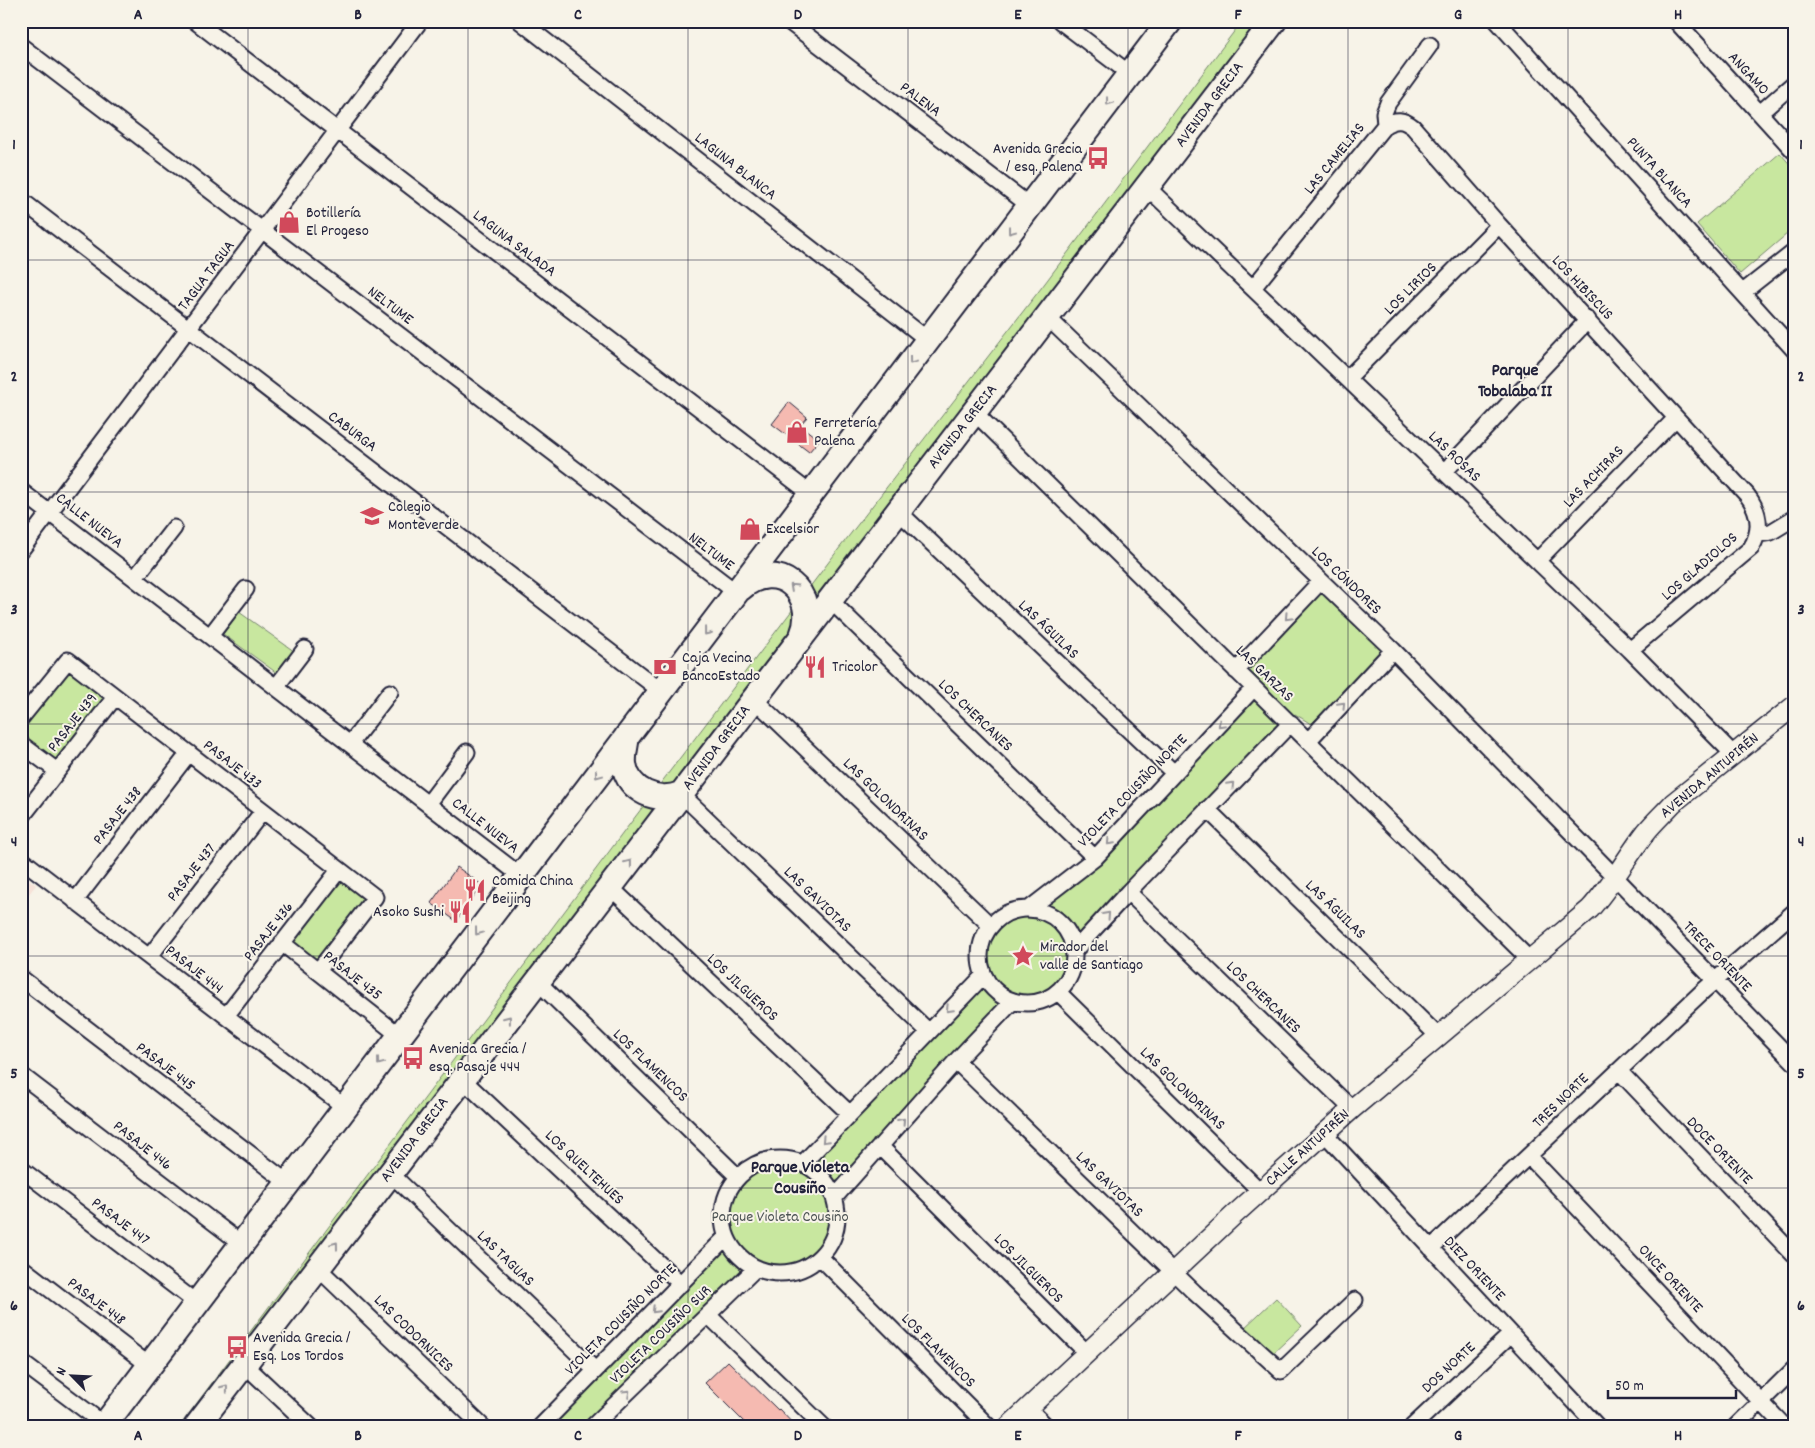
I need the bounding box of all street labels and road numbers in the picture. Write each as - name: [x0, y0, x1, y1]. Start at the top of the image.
- street label: ANGAMO: [1722, 47, 1774, 101]
- street label: AVENIDA GRECIA: [1170, 57, 1250, 153]
- street label: PALENA: [895, 77, 946, 123]
- street label: LAS CAMELIAS: [1299, 118, 1371, 200]
- street label: LAGUNA BLANCA: [689, 128, 781, 207]
- street label: PUNTA BLANCA: [1621, 132, 1698, 214]
- street label: LAGUNA SALADA: [467, 205, 561, 283]
- street label: TAGUA TAGUA: [173, 236, 241, 316]
- street label: LOS HIBISCUS: [1546, 250, 1618, 326]
- street label: LOS LIRIOS: [1379, 257, 1443, 321]
- street label: NELTUME: [362, 281, 418, 331]
- street label: AVENIDA GRECIA: [923, 380, 1004, 474]
- street label: CABURGA: [322, 406, 382, 458]
- street label: LAS ROSAS: [1422, 426, 1486, 488]
- street label: LAS ACHIRAS: [1558, 440, 1630, 514]
- street label: CALLE NUEVA: [50, 487, 128, 555]
- street label: NELTUME: [683, 527, 739, 577]
- street label: LOS GLADIOLOS: [1657, 527, 1743, 607]
- street label: LOS CÓNDORES: [1305, 541, 1387, 621]
- street label: LAS ÁGUILAS: [1012, 595, 1084, 665]
- street label: LAS GARZAS: [1230, 640, 1298, 708]
- street label: LOS CHERCANES: [932, 674, 1018, 758]
- street label: PASAJE 439: [43, 688, 103, 758]
- street label: AVENIDA GRECIA: [677, 700, 757, 796]
- street label: AVENIDA ANTUPIRÉN: [1655, 728, 1765, 824]
- street label: VIOLETA COUSIÑO NORTE: [1073, 729, 1194, 853]
- street label: PASAJE 433: [198, 735, 266, 795]
- street label: LAS GOLONDRINAS: [837, 753, 933, 847]
- street label: PASAJE 438: [88, 782, 148, 850]
- street label: CALLE NUEVA: [446, 792, 524, 860]
- street label: PASAJE 437: [162, 839, 222, 907]
- street label: LAS GAVIOTAS: [778, 862, 856, 938]
- street label: LAS ÁGUILAS: [1299, 875, 1371, 945]
- street label: PASAJE 436: [238, 897, 300, 967]
- street label: TRECE ORIENTE: [1677, 916, 1757, 998]
- street label: PASAJE 444: [160, 940, 228, 1000]
- street label: PASAJE 435: [317, 945, 387, 1007]
- street label: LOS JILGUEROS: [701, 949, 783, 1027]
- street label: LOS CHERCANES: [1220, 956, 1306, 1040]
- street label: LOS FLAMENCOS: [607, 1024, 693, 1108]
- street label: PASAJE 445: [130, 1037, 200, 1097]
- street label: LAS GOLONDRINAS: [1134, 1042, 1230, 1136]
- street label: TRES NORTE: [1528, 1068, 1595, 1134]
- street label: AVENIDA GRECIA: [375, 1092, 455, 1188]
- street label: CALLE ANTUPIRÉN: [1261, 1104, 1355, 1192]
- street label: DOCE ORIENTE: [1680, 1112, 1758, 1191]
- street label: PASAJE 446: [107, 1115, 177, 1177]
- street label: LOS QUELTEHUES: [539, 1125, 629, 1211]
- street label: LAS GAVIOTAS: [1070, 1147, 1148, 1223]
- street label: PASAJE 447: [86, 1192, 154, 1252]
- street label: LAS TAGUAS: [471, 1225, 539, 1293]
- street label: LOS JILGUEROS: [988, 1229, 1068, 1309]
- street label: DIEZ ORIENTE: [1438, 1231, 1511, 1307]
- street label: ONCE ORIENTE: [1632, 1239, 1708, 1319]
- street label: VIOLETA COUSIÑO NORTE: [560, 1258, 683, 1381]
- street label: PASAJE 448: [62, 1272, 130, 1332]
- street label: VIOLETA COUSIÑO SUR: [605, 1280, 717, 1390]
- street label: LAS CODORNICES: [368, 1290, 458, 1378]
- street label: LOS FLAMENCOS: [895, 1308, 981, 1394]
- street label: DOS NORTE: [1417, 1336, 1482, 1399]

